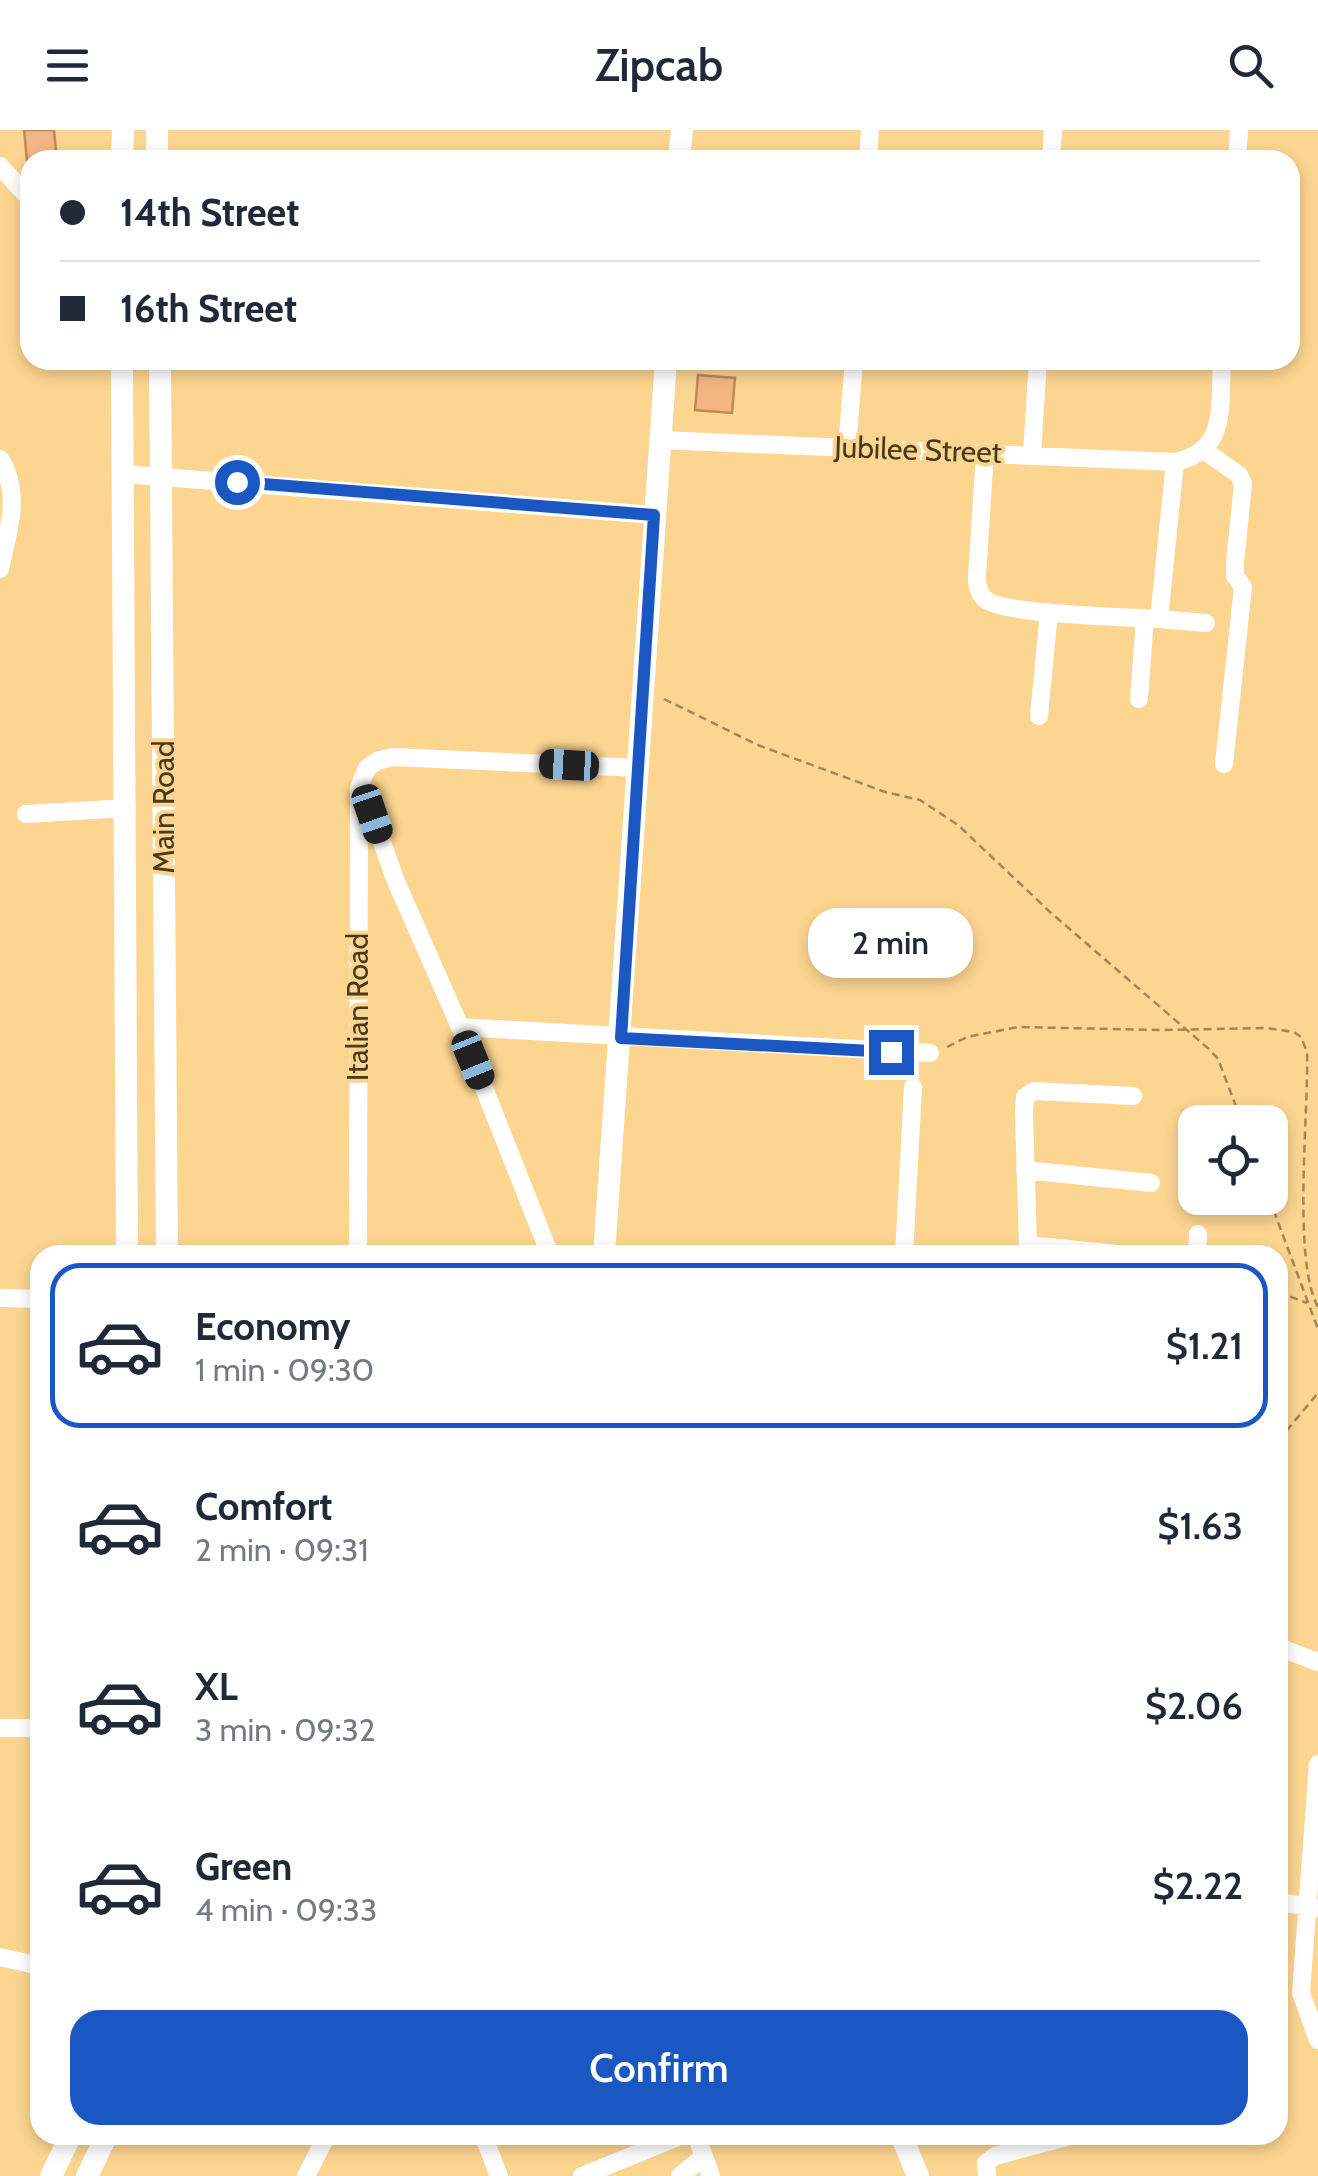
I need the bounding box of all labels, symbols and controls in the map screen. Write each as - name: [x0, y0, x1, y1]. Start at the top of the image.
- icon: menu: [40, 38, 95, 93]
- text: Zipcab: [595, 38, 723, 92]
- icon: search: [1223, 38, 1278, 93]
- text: 14th Street: [120, 189, 299, 236]
- text: 16th Street: [120, 285, 297, 332]
- street label: Jubilee Street: [833, 428, 1002, 471]
- route start: [215, 460, 260, 505]
- street label: Main Road: [145, 740, 182, 874]
- car: [538, 748, 600, 782]
- car: [348, 781, 396, 847]
- callout: 2 min: [808, 907, 974, 977]
- text: 2 min: [852, 923, 929, 962]
- street label: Italian Road: [339, 933, 376, 1081]
- car: [448, 1027, 498, 1093]
- route end: [869, 1030, 914, 1075]
- map controls: [1178, 1105, 1288, 1215]
- button: locate: [1178, 1105, 1288, 1215]
- icon: car: [75, 1301, 165, 1391]
- text: Economy: [195, 1303, 350, 1350]
- text: $1.21: [1166, 1322, 1243, 1369]
- text: 1 min · 09:30: [195, 1350, 374, 1389]
- icon: car: [75, 1481, 165, 1571]
- text: Comfort: [195, 1483, 332, 1530]
- text: $1.63: [1157, 1502, 1243, 1549]
- text: 2 min · 09:31: [195, 1530, 369, 1569]
- icon: car: [75, 1661, 165, 1751]
- text: XL: [195, 1663, 238, 1710]
- text: $2.06: [1145, 1682, 1243, 1729]
- text: 3 min · 09:32: [195, 1710, 376, 1749]
- icon: car: [75, 1841, 165, 1931]
- text: Green: [195, 1843, 292, 1890]
- text: $2.22: [1153, 1862, 1243, 1909]
- text: 4 min · 09:33: [195, 1890, 377, 1929]
- button: Confirm: [70, 2010, 1248, 2125]

